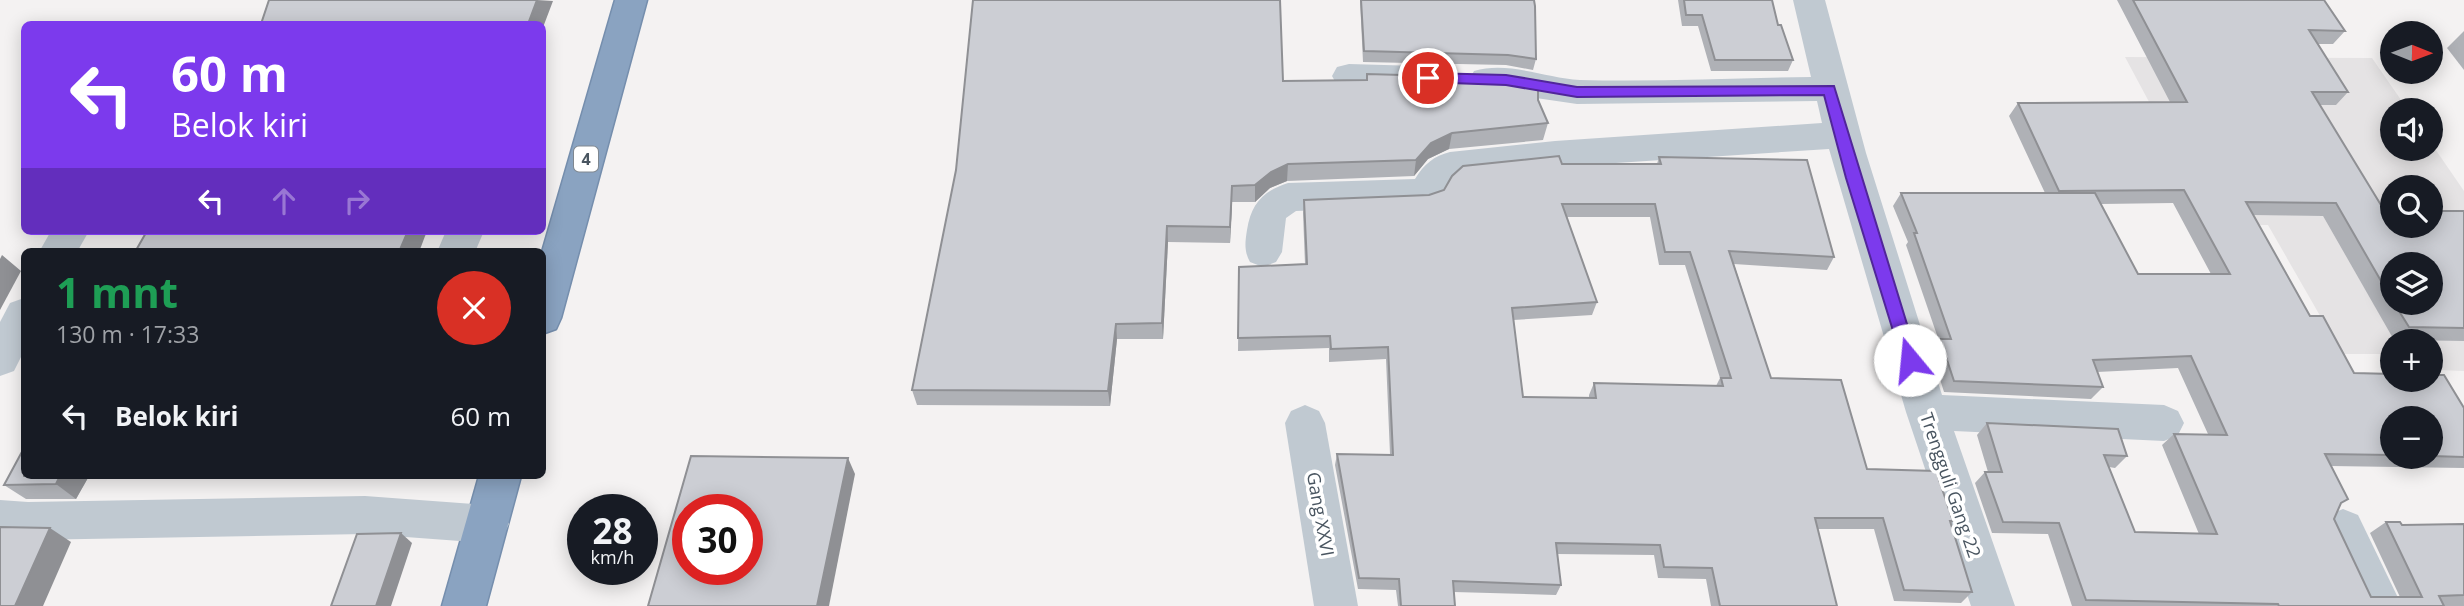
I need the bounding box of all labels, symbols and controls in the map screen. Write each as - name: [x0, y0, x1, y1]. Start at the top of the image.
- north arrow: [2380, 21, 2443, 84]
- map controls: [2380, 21, 2443, 469]
- text: 60 m: [171, 40, 288, 106]
- pin: [1398, 48, 1458, 108]
- icon: left: [56, 49, 147, 140]
- icon: arrive: [1409, 59, 1447, 97]
- button: sound: [2380, 98, 2443, 161]
- text: Belok kiri: [171, 103, 308, 146]
- road number: 4: [574, 146, 598, 172]
- button: search: [2380, 175, 2443, 238]
- icon: left: [192, 182, 230, 220]
- icon: ahead: [265, 182, 303, 220]
- icon: right: [338, 182, 376, 220]
- button: layers: [2380, 252, 2443, 315]
- text: 1 mnt: [56, 263, 178, 320]
- button: close: [437, 271, 511, 345]
- text: 130 m · 17:33: [56, 318, 199, 350]
- position arrow: [1873, 323, 1947, 397]
- button: +: [2380, 329, 2443, 392]
- icon: left: [56, 397, 94, 435]
- text: Belok kiri: [115, 398, 239, 434]
- text: 60 m: [450, 398, 511, 434]
- button: −: [2380, 406, 2443, 469]
- street label: Trengguli Gang 22: [1915, 409, 1987, 561]
- street label: Gang XXVI: [1302, 470, 1340, 558]
- speed limit sign: 30: [672, 494, 763, 585]
- text: 28: [592, 507, 633, 554]
- text: km/h: [591, 545, 634, 569]

